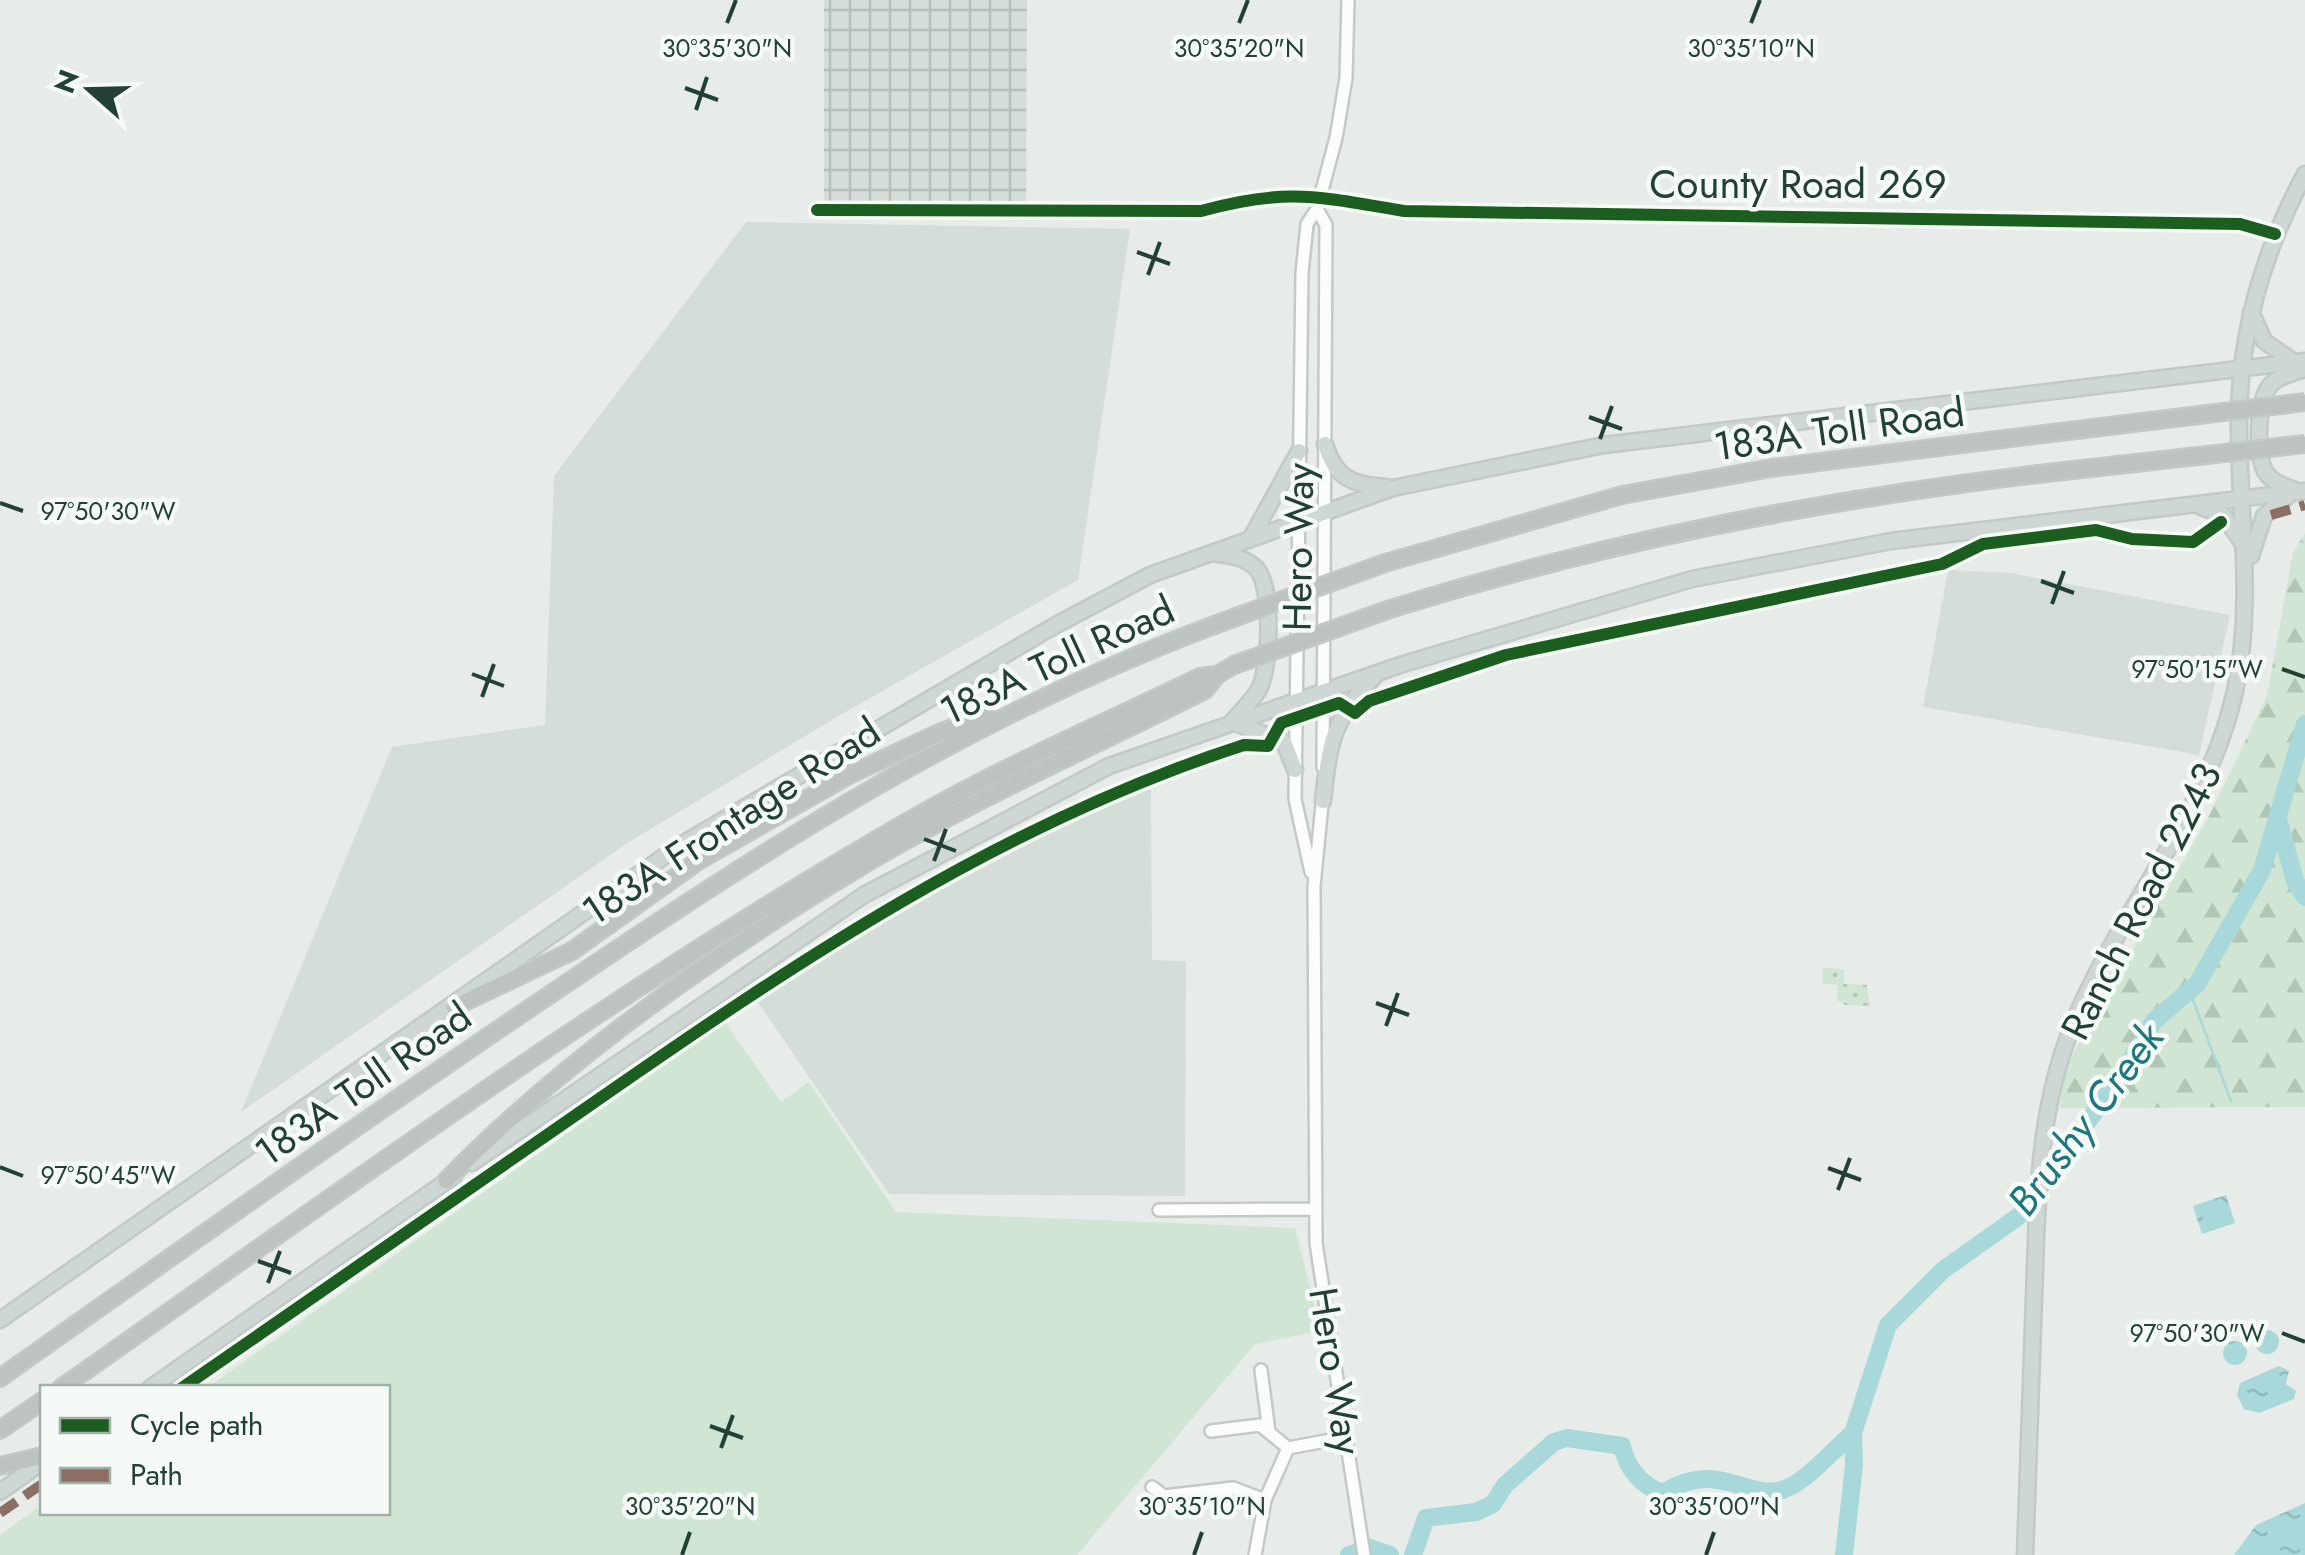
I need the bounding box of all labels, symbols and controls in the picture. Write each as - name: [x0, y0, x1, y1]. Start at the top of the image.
- text: 30°35'30"N: [662, 30, 792, 66]
- text: 30°35'20"N: [1174, 30, 1304, 66]
- text: 30°35'10"N: [1687, 30, 1815, 66]
- north arrow: [40, 40, 140, 140]
- text: N: [44, 64, 90, 99]
- street label: County Road 269: [1649, 155, 1947, 213]
- street label: 183A Toll Road: [1710, 383, 1968, 475]
- street label: Hero Way: [1268, 462, 1328, 632]
- text: 97°50'30"W: [41, 493, 176, 529]
- street label: 183A Toll Road: [930, 580, 1184, 740]
- text: 97°50'15"W: [2131, 651, 2263, 687]
- street label: 183A Frontage Road: [570, 703, 892, 939]
- street label: Ranch Road 2243: [2046, 753, 2236, 1049]
- street label: 183A Toll Road: [243, 988, 483, 1180]
- water label: Brushy Creek: [1993, 1008, 2179, 1229]
- text: 97°50'45"W: [40, 1157, 176, 1193]
- street label: Hero Way: [1294, 1283, 1378, 1459]
- text: 97°50'30"W: [2130, 1315, 2265, 1351]
- legend: [40, 1385, 390, 1515]
- text: Cycle path: [130, 1403, 263, 1446]
- text: Path: [130, 1453, 183, 1496]
- text: 30°35'20"N: [625, 1488, 755, 1524]
- text: 30°35'10"N: [1138, 1488, 1266, 1524]
- text: 30°35'00"N: [1648, 1488, 1780, 1524]

